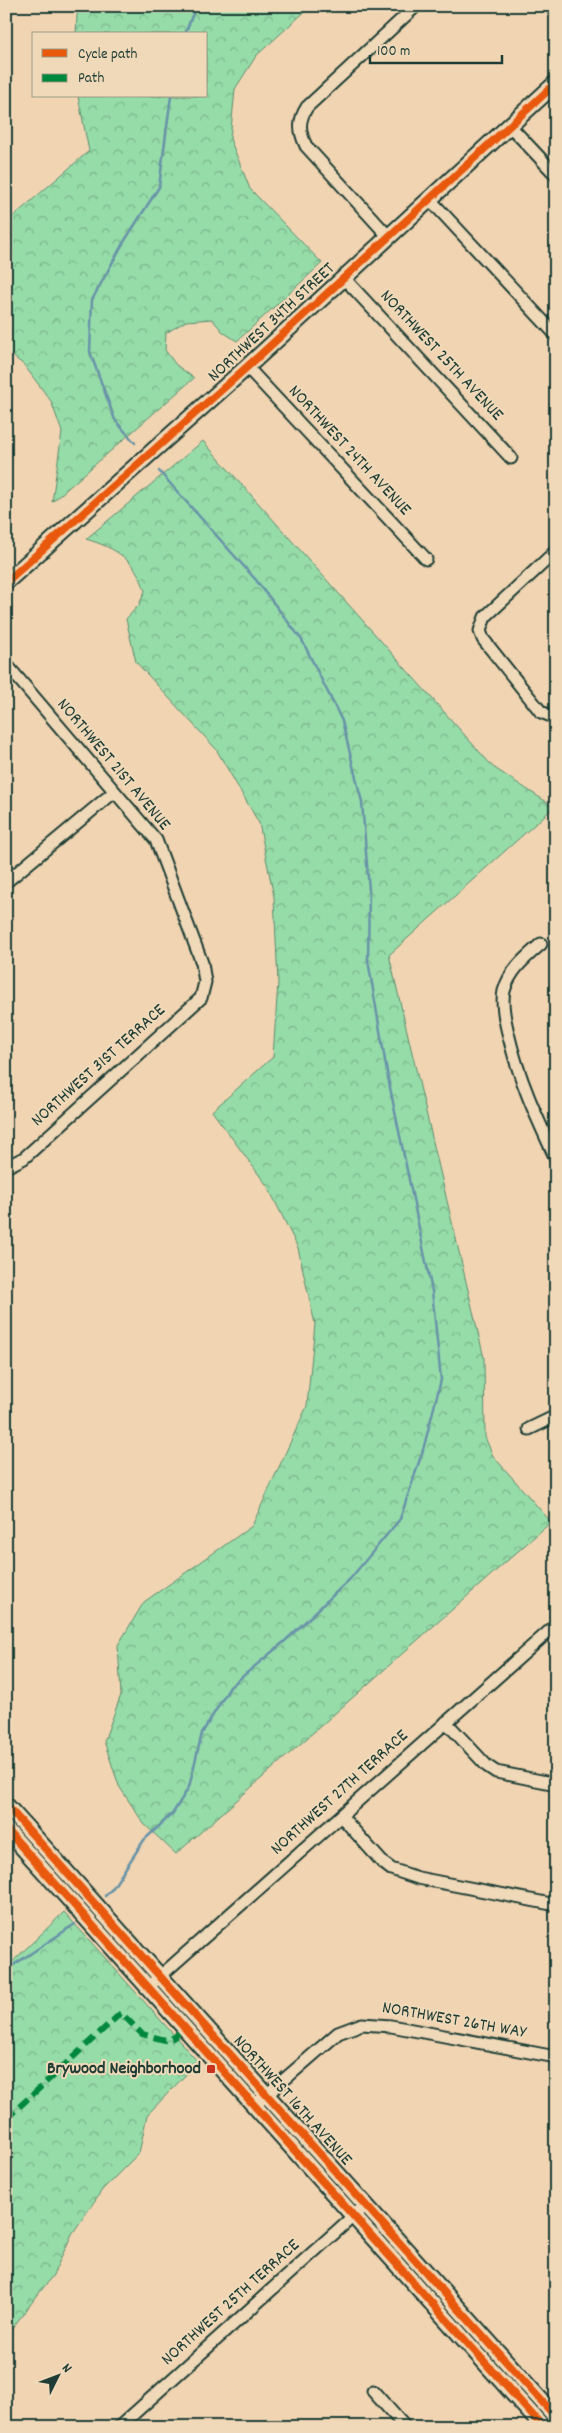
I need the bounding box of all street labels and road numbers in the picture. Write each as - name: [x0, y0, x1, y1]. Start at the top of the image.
- street label: NORTHWEST 34TH STREET: [203, 257, 341, 389]
- street label: NORTHWEST 25TH AVENUE: [373, 285, 509, 427]
- street label: NORTHWEST 24TH AVENUE: [282, 380, 416, 522]
- street label: NORTHWEST 21ST AVENUE: [50, 694, 176, 836]
- street label: NORTHWEST 31ST TERRACE: [26, 999, 172, 1133]
- street label: NORTHWEST 27TH TERRACE: [266, 1724, 414, 1862]
- street label: NORTHWEST 26TH WAY: [380, 1996, 530, 2046]
- street label: NORTHWEST 16TH AVENUE: [227, 2030, 357, 2172]
- street label: NORTHWEST 25TH TERRACE: [156, 2234, 306, 2372]

